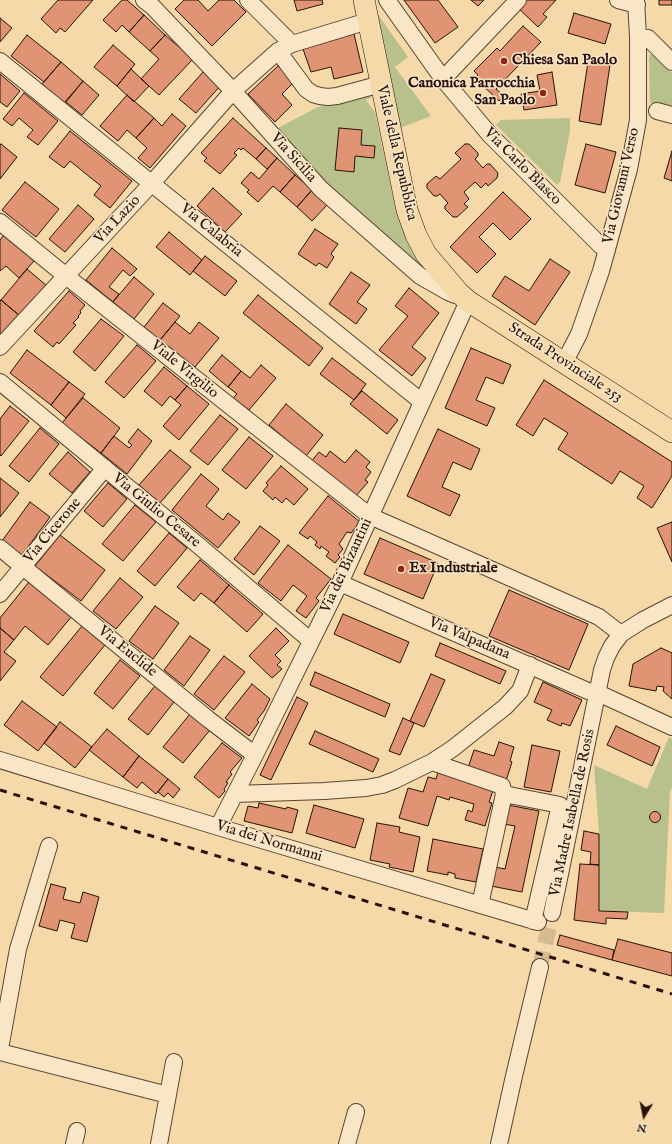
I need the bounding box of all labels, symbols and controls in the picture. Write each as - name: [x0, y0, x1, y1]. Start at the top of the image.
- place label: Chiesa San Paolo: [512, 52, 617, 70]
- marker: Chiesa San Paolo: [499, 56, 509, 66]
- place label: Canonica Parrocchia San Paolo: [408, 75, 535, 110]
- street label: Viale della Repubblica: [372, 84, 420, 222]
- marker: Canonica Parrocchia San Paolo: [538, 88, 548, 98]
- street label: Via Carlo Blasco: [480, 125, 564, 209]
- street label: Via Giovanni Verso: [600, 126, 644, 246]
- street label: Via Sicilia: [266, 130, 320, 186]
- street label: Via Lazio: [91, 192, 145, 248]
- street label: Via Calabria: [176, 200, 246, 262]
- street label: Strada Provinciale 253: [505, 319, 625, 407]
- street label: Viale Virgilio: [146, 337, 222, 403]
- street label: Via Giulio Cesare: [108, 470, 204, 552]
- street label: Via Cicerone: [20, 495, 86, 567]
- street label: Via dei Bizantini: [317, 516, 377, 616]
- place label: Ex Industriale: [409, 560, 498, 578]
- marker: Ex Industriale: [396, 564, 406, 574]
- street label: Via Valpadana: [426, 614, 512, 664]
- street label: Via Euclide: [94, 623, 160, 681]
- street label: Via Madre Isabella de Rosis: [546, 727, 600, 899]
- street label: Via dei Normanni: [214, 817, 324, 867]
- north arrow: [624, 1096, 664, 1136]
- text: N: [636, 1120, 648, 1136]

